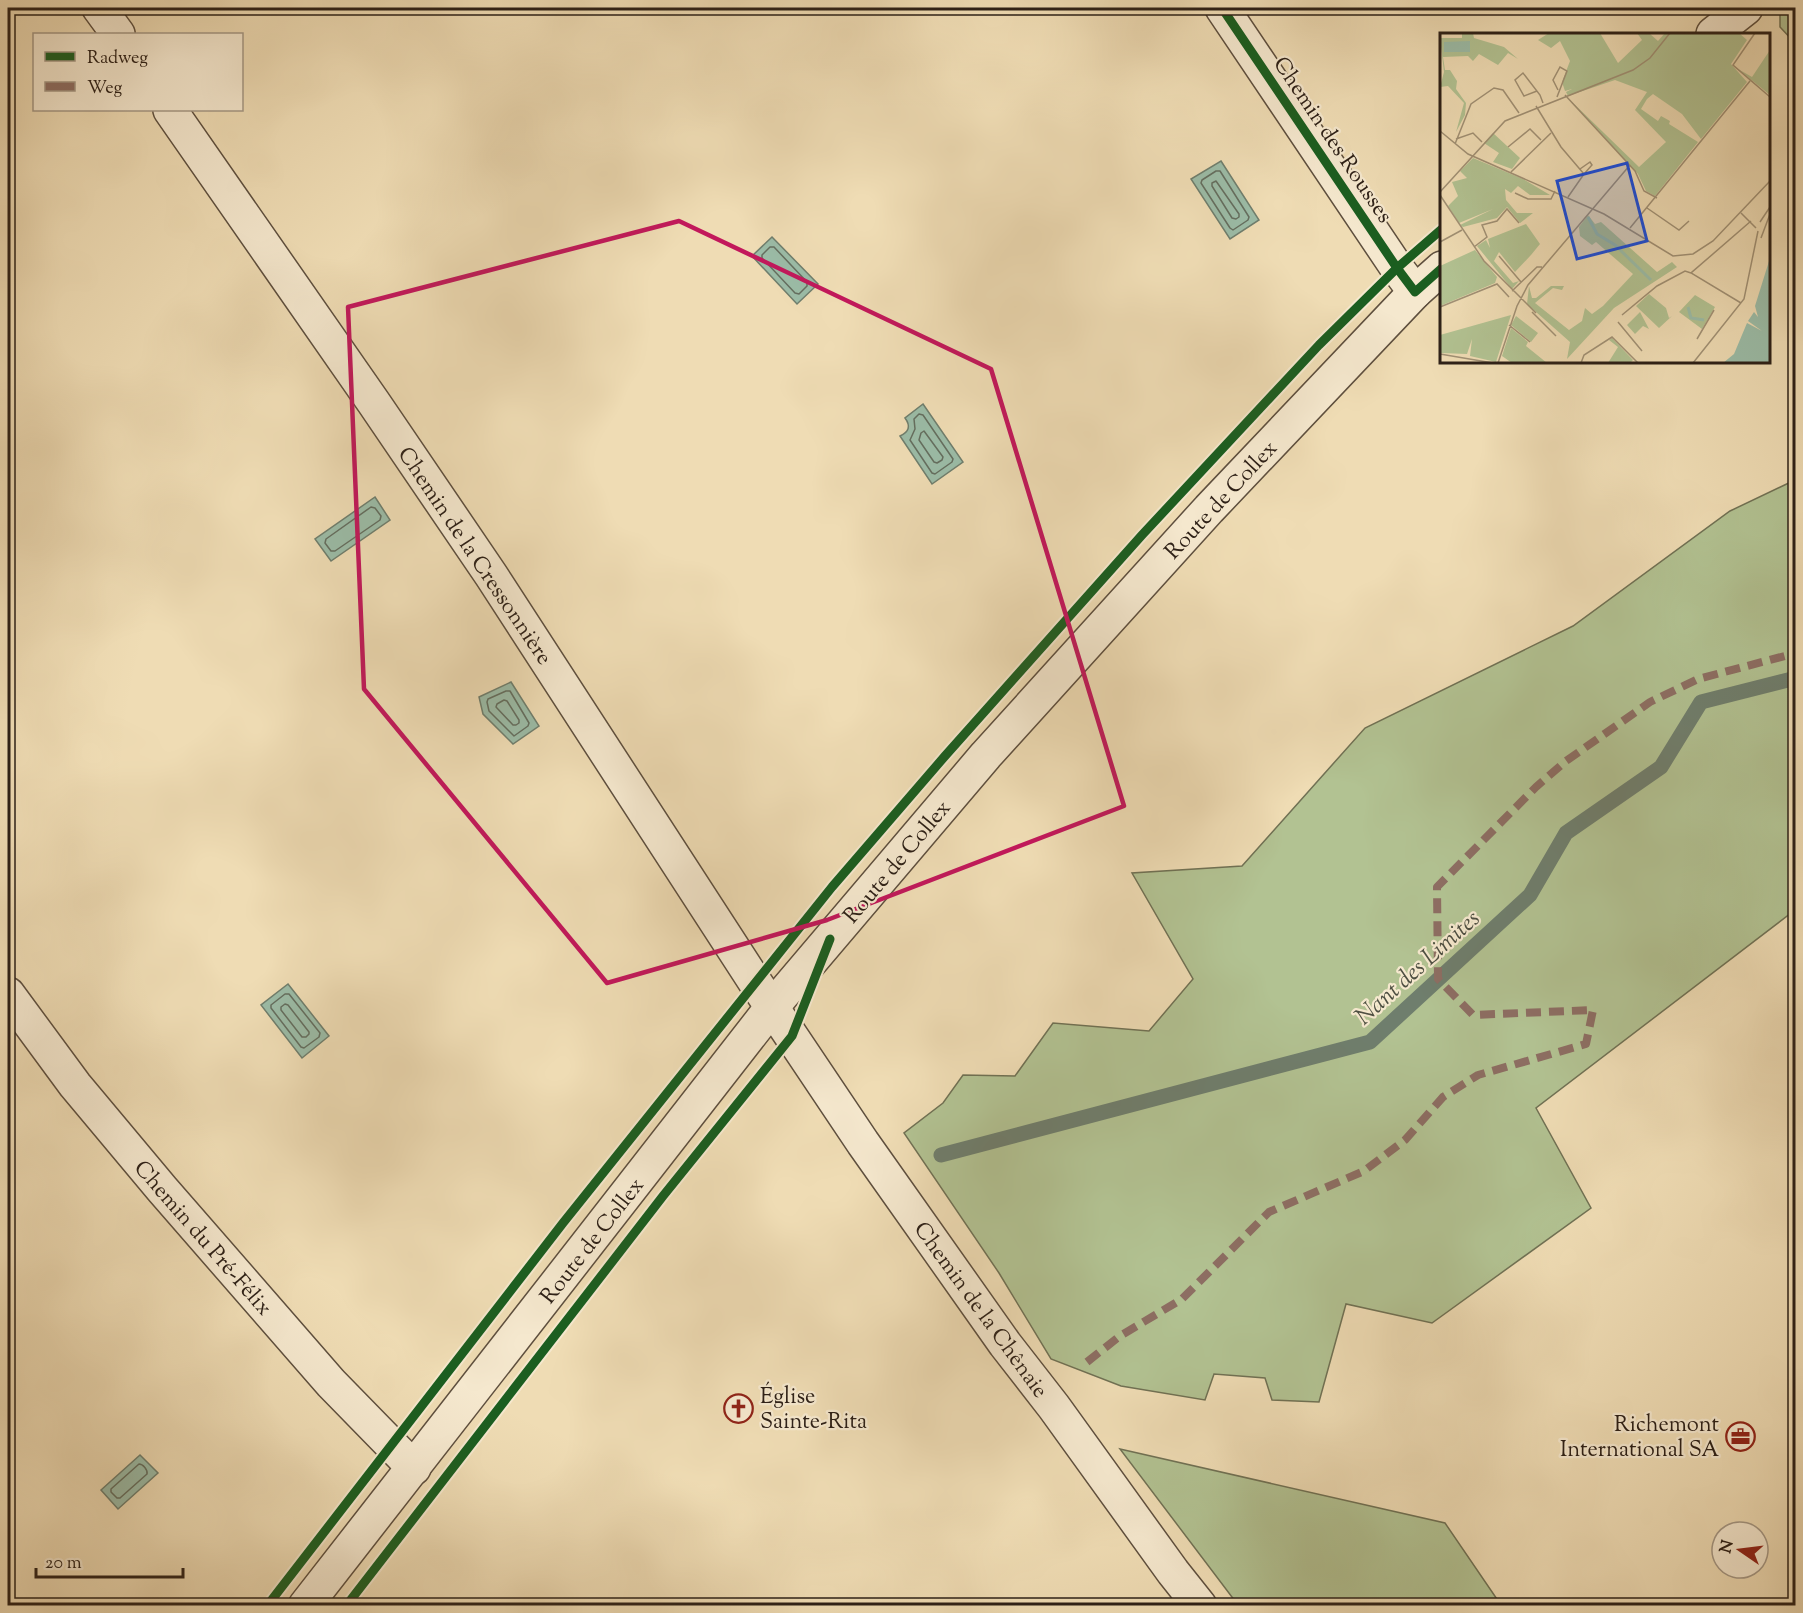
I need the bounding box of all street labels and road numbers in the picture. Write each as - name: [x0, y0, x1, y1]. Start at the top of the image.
- street label: Chemin des Rousses: [1264, 51, 1399, 230]
- street label: Route de Collex: [1158, 434, 1286, 568]
- street label: Chemin de la Cressonnière: [388, 441, 559, 672]
- street label: Route de Collex: [837, 794, 960, 932]
- street label: Chemin du Pré-Félix: [125, 1154, 278, 1324]
- street label: Route de Collex: [534, 1172, 653, 1312]
- street label: Chemin de la Chênaie: [905, 1216, 1055, 1406]

